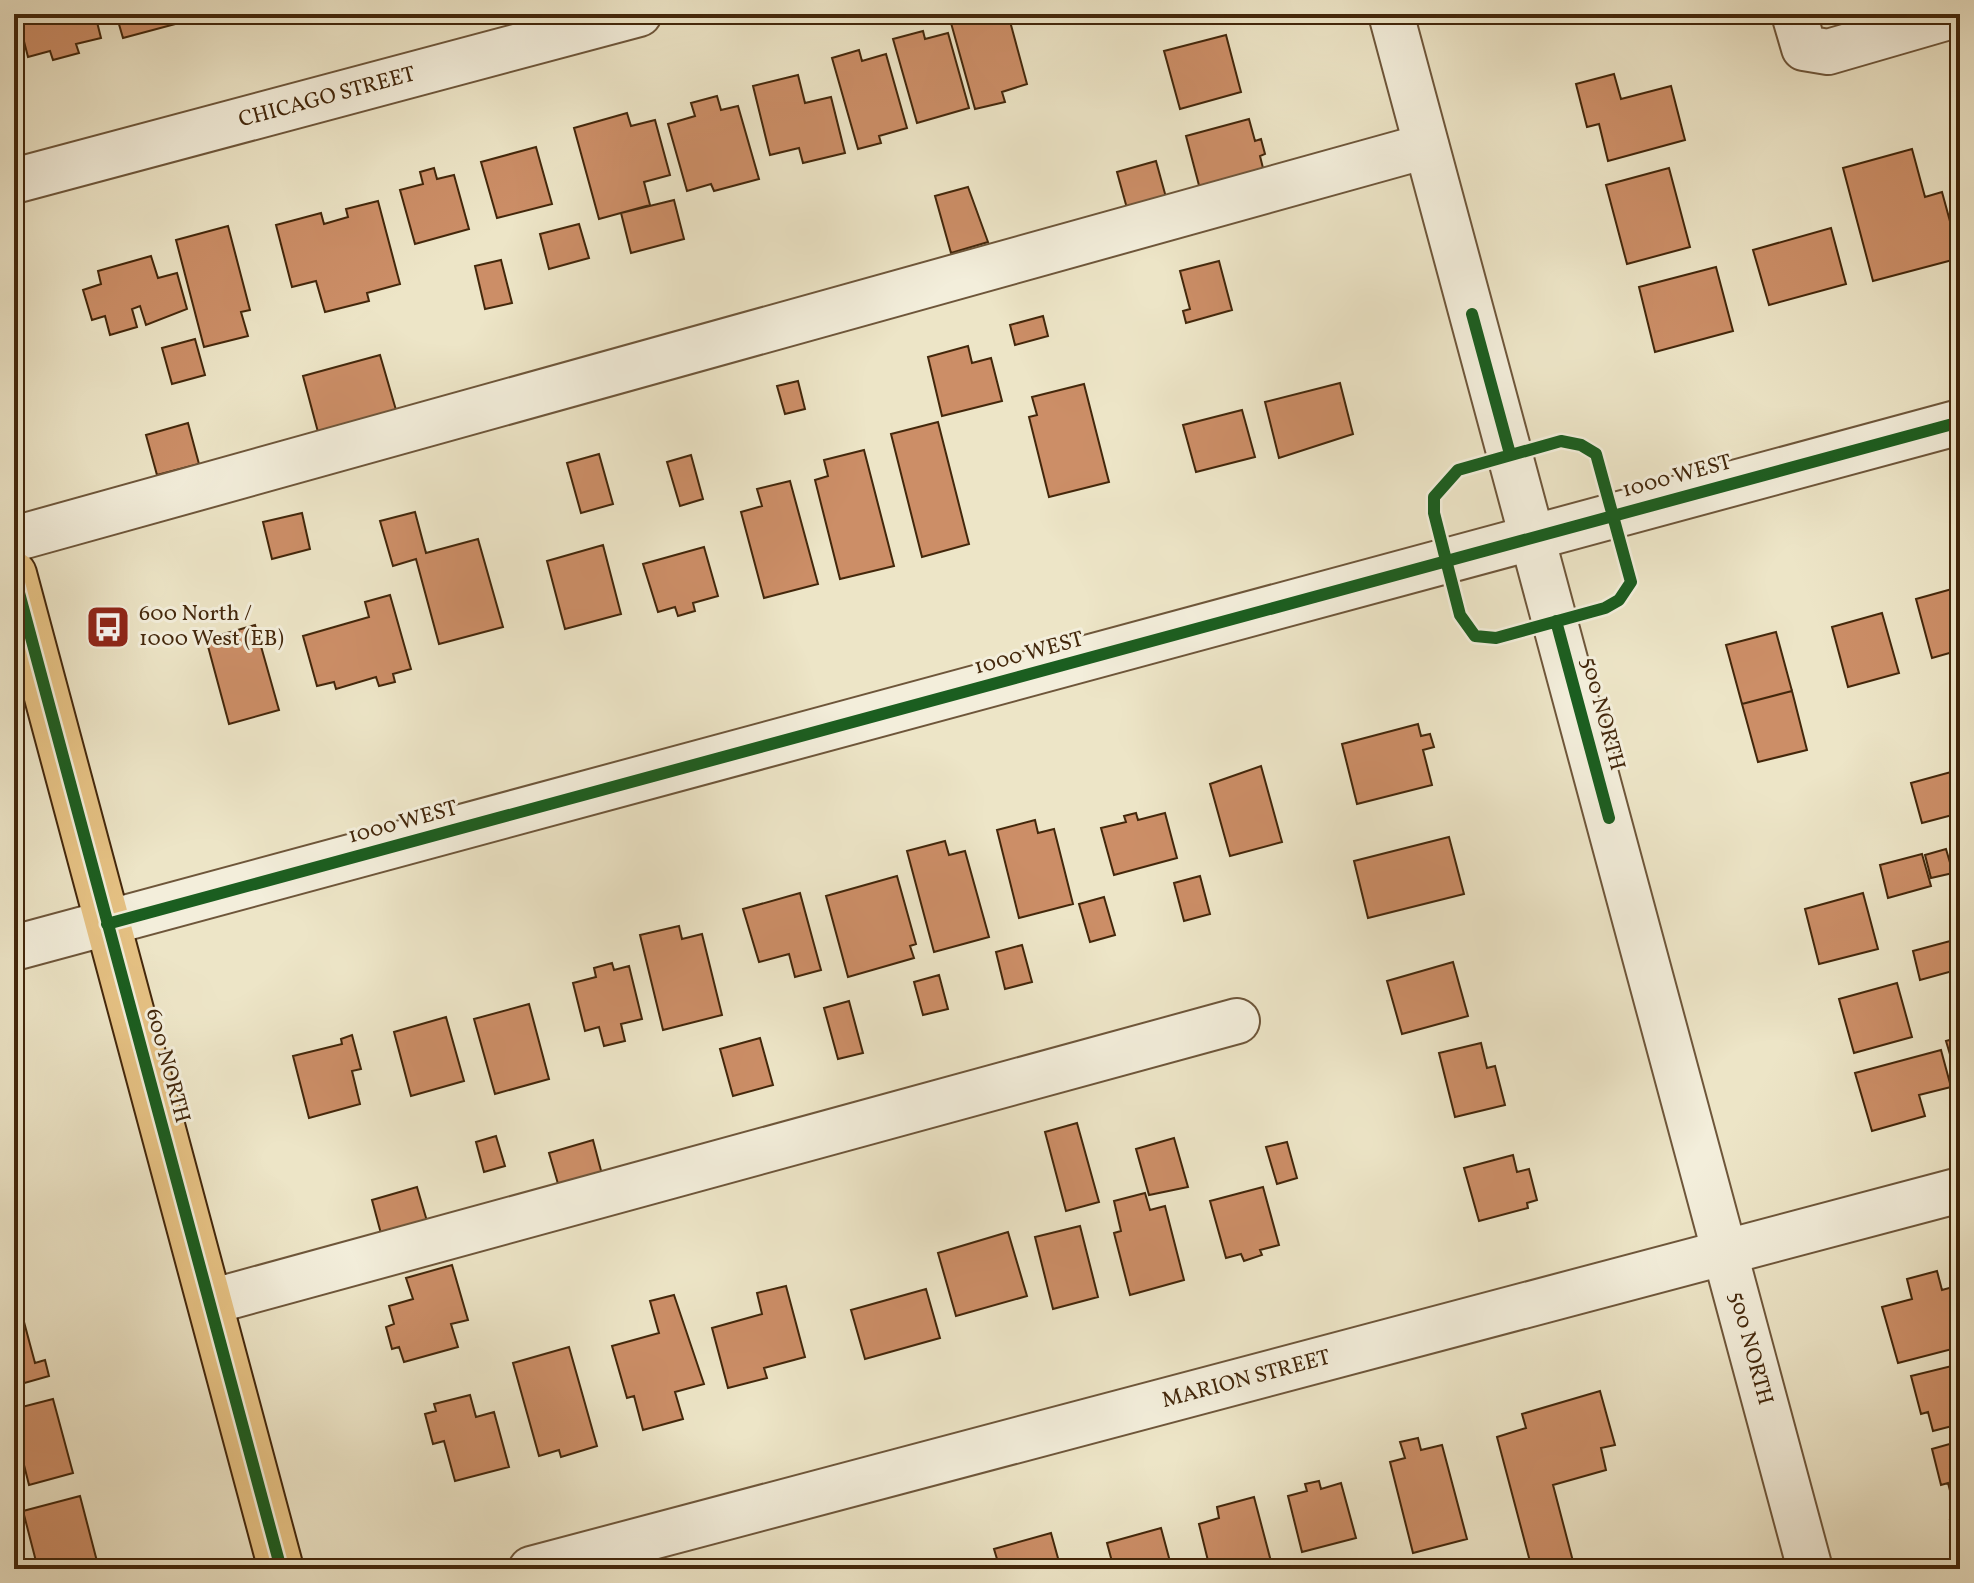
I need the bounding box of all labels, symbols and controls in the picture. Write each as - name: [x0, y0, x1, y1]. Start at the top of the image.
- street label: CHICAGO STREET: [235, 59, 419, 136]
- street label: 1000 WEST: [1619, 447, 1735, 506]
- place label: 600 North / 1000 West (EB): [139, 599, 284, 655]
- bus stop icon: 600 North / 1000 West (EB): [84, 603, 132, 651]
- street label: 1000 WEST: [971, 624, 1087, 683]
- street label: 500 NORTH: [1572, 654, 1632, 774]
- street label: 1000 WEST: [345, 793, 461, 852]
- street label: 600 NORTH: [137, 1005, 197, 1127]
- street label: 500 NORTH: [1720, 1288, 1781, 1409]
- street label: MARION STREET: [1159, 1342, 1334, 1416]

